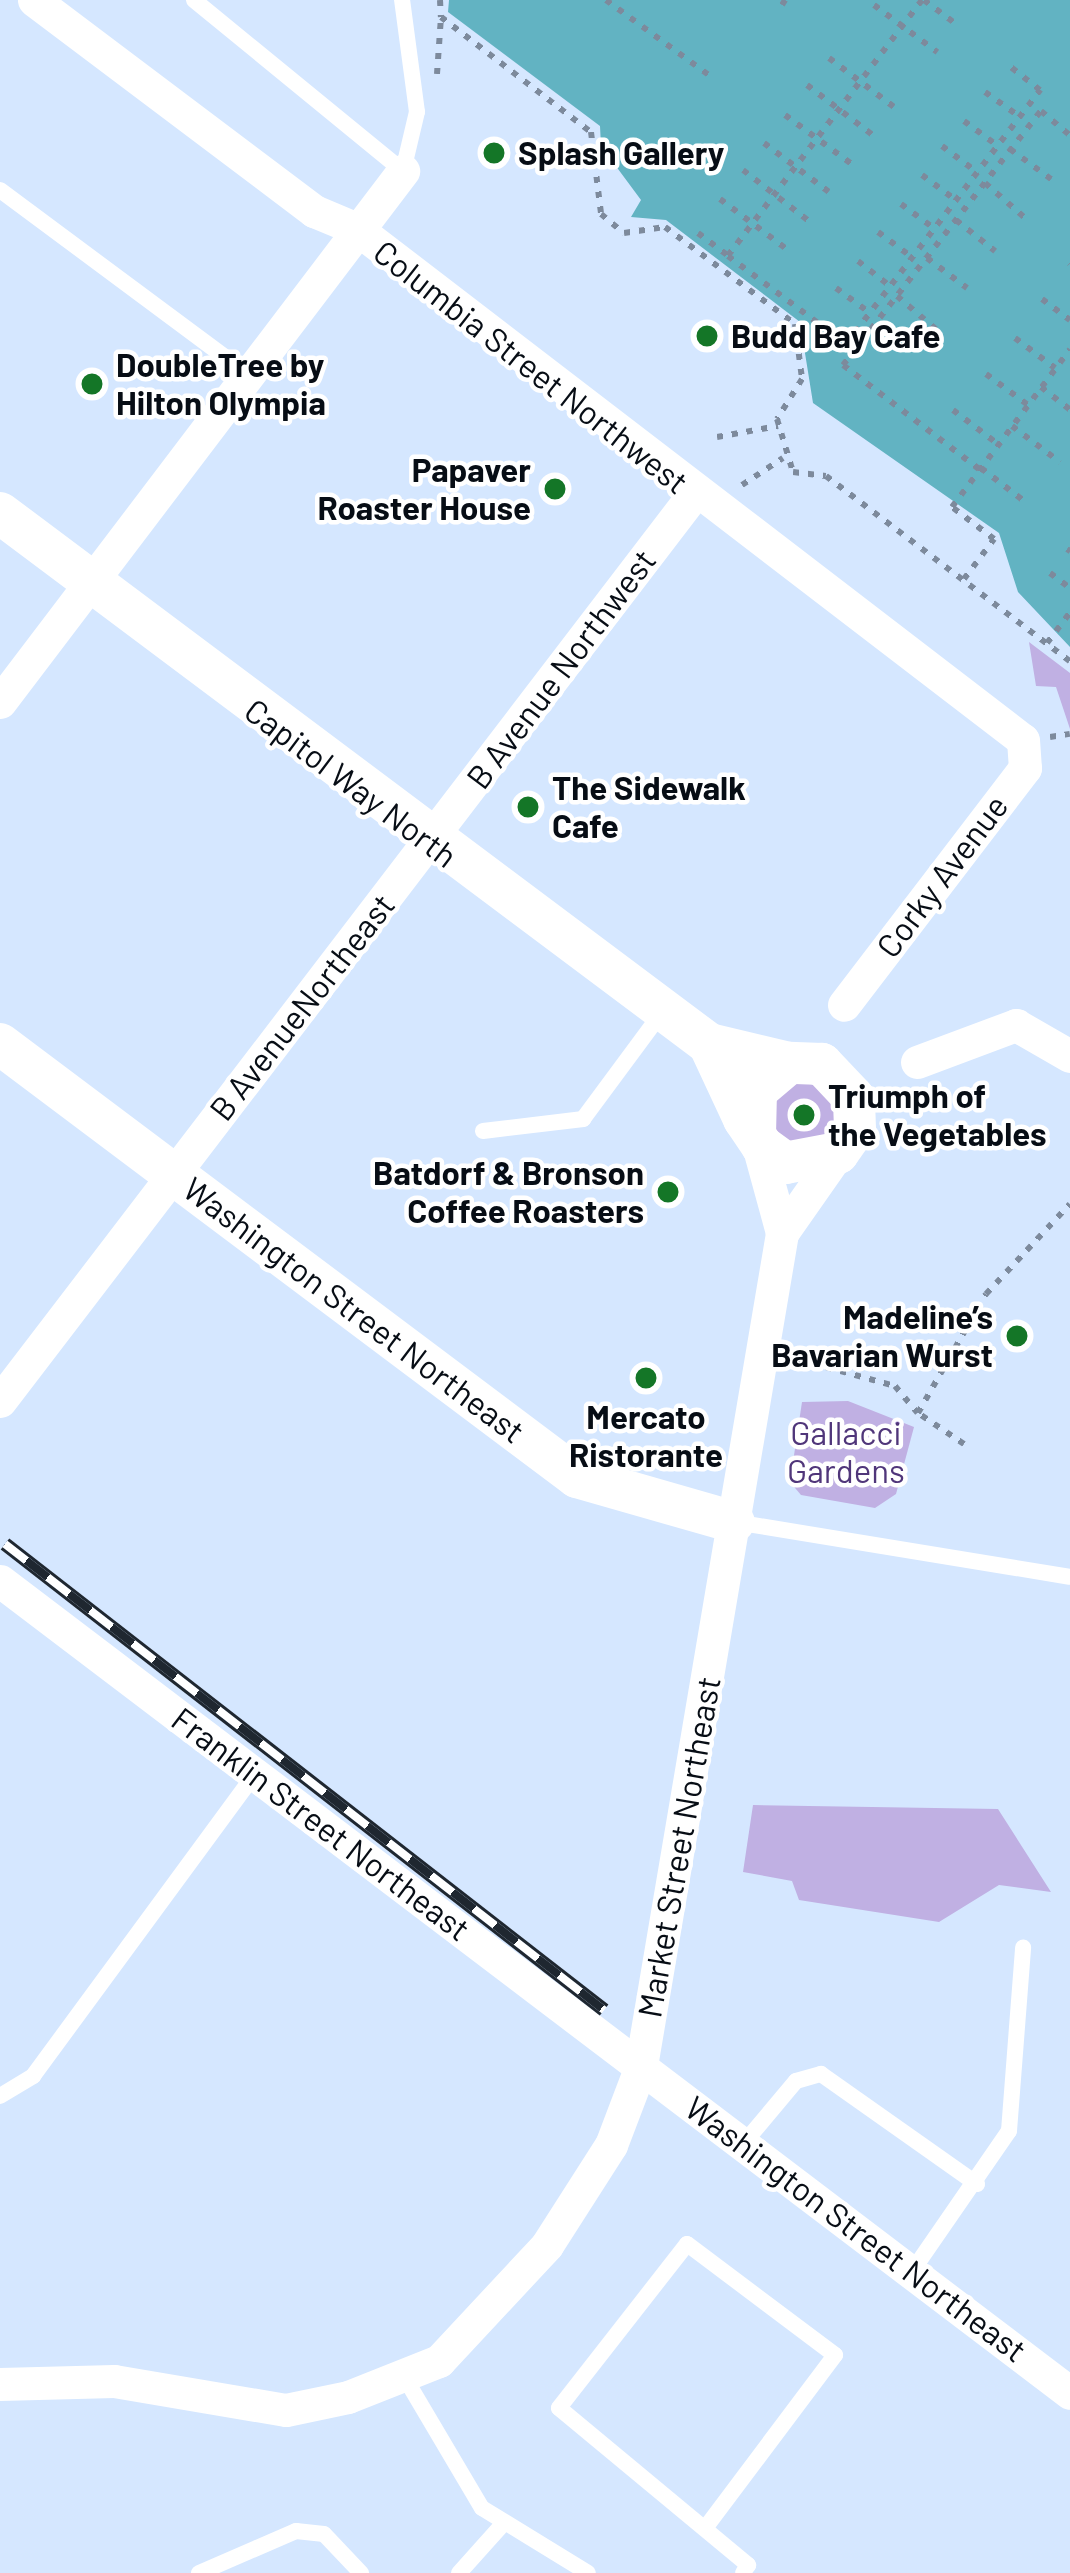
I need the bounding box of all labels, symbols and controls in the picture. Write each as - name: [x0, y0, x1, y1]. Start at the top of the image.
- place label: Splash Gallery: [518, 133, 724, 173]
- marker: Splash Gallery: [481, 140, 507, 166]
- street label: Columbia Street Northwest: [366, 232, 696, 502]
- place label: Budd Bay Cafe: [731, 316, 941, 356]
- marker: Budd Bay Cafe: [694, 323, 720, 349]
- place label: DoubleTree by Hilton Olympia: [116, 345, 326, 423]
- marker: DoubleTree by Hilton Olympia: [79, 371, 105, 397]
- place label: Papaver Roaster House: [317, 450, 531, 528]
- marker: Papaver Roaster House: [542, 476, 568, 502]
- street label: B Avenue Northwest: [458, 542, 664, 796]
- street label: Capitol Way North: [237, 690, 465, 876]
- place label: The Sidewalk Cafe: [552, 768, 746, 846]
- street label: Corky Avenue: [868, 787, 1016, 965]
- marker: The Sidewalk Cafe: [515, 794, 541, 820]
- street label: B AvenueNortheast: [201, 886, 403, 1128]
- place label: Triumph of the Vegetables: [828, 1076, 1047, 1154]
- marker: Triumph of the Vegetables: [791, 1102, 817, 1128]
- place label: Batdorf & Bronson Coffee Roasters: [373, 1153, 644, 1231]
- street label: Washington Street Northeast: [176, 1169, 532, 1451]
- marker: Batdorf & Bronson Coffee Roasters: [655, 1179, 681, 1205]
- place label: Madeline’s Bavarian Wurst: [771, 1297, 993, 1375]
- marker: Madeline’s Bavarian Wurst: [1004, 1323, 1030, 1349]
- marker: Mercato Ristorante: [633, 1365, 659, 1391]
- place label: Mercato Ristorante: [569, 1397, 723, 1475]
- park label: Gallacci Gardens: [787, 1413, 905, 1491]
- street label: Market Street Northeast: [630, 1673, 728, 2021]
- street label: Franklin Street Northeast: [164, 1699, 478, 1949]
- street label: Washington Street Northeast: [678, 2088, 1034, 2370]

